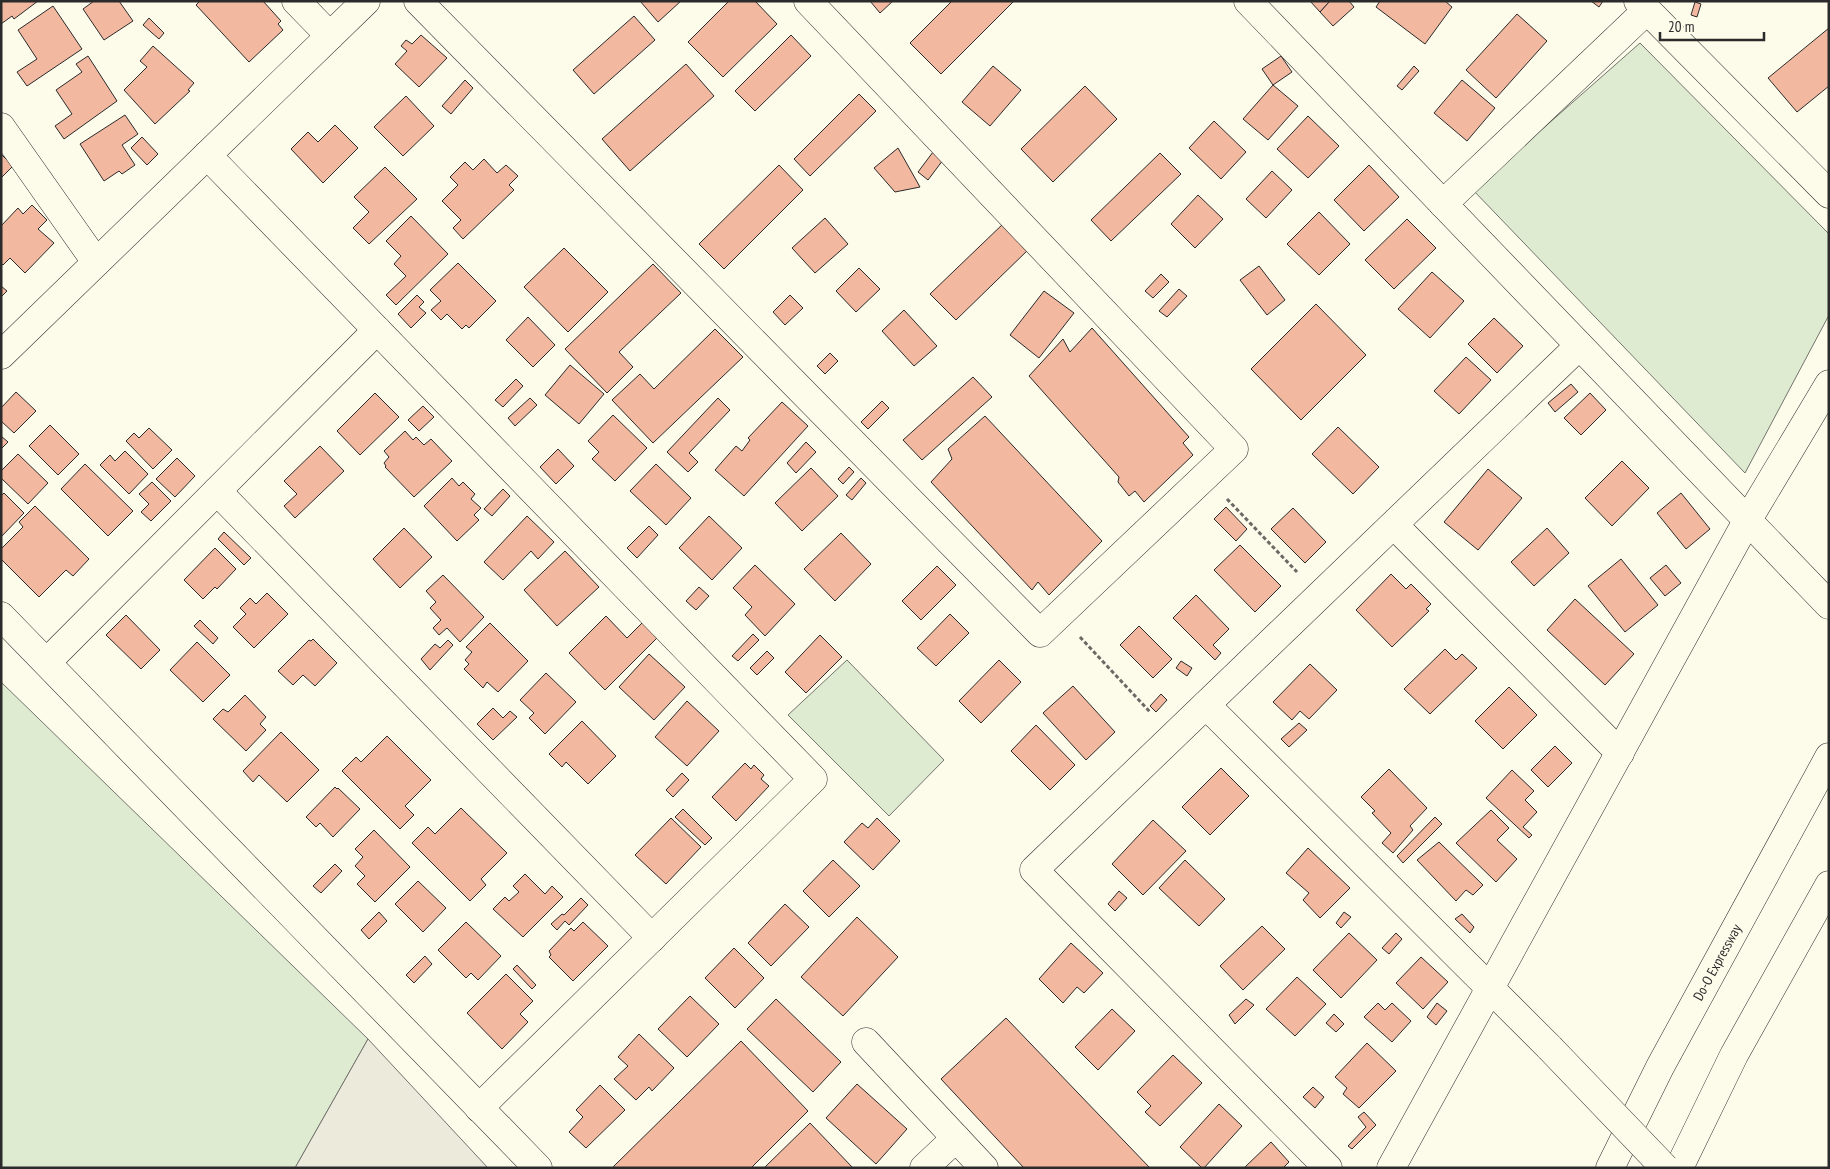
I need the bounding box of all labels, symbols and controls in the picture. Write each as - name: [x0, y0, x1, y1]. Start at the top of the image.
- scale bar: [1660, 10, 1764, 42]
- text: 20 m: [1668, 17, 1694, 36]
- street label: Do-O Expressway: [1689, 920, 1746, 1004]

